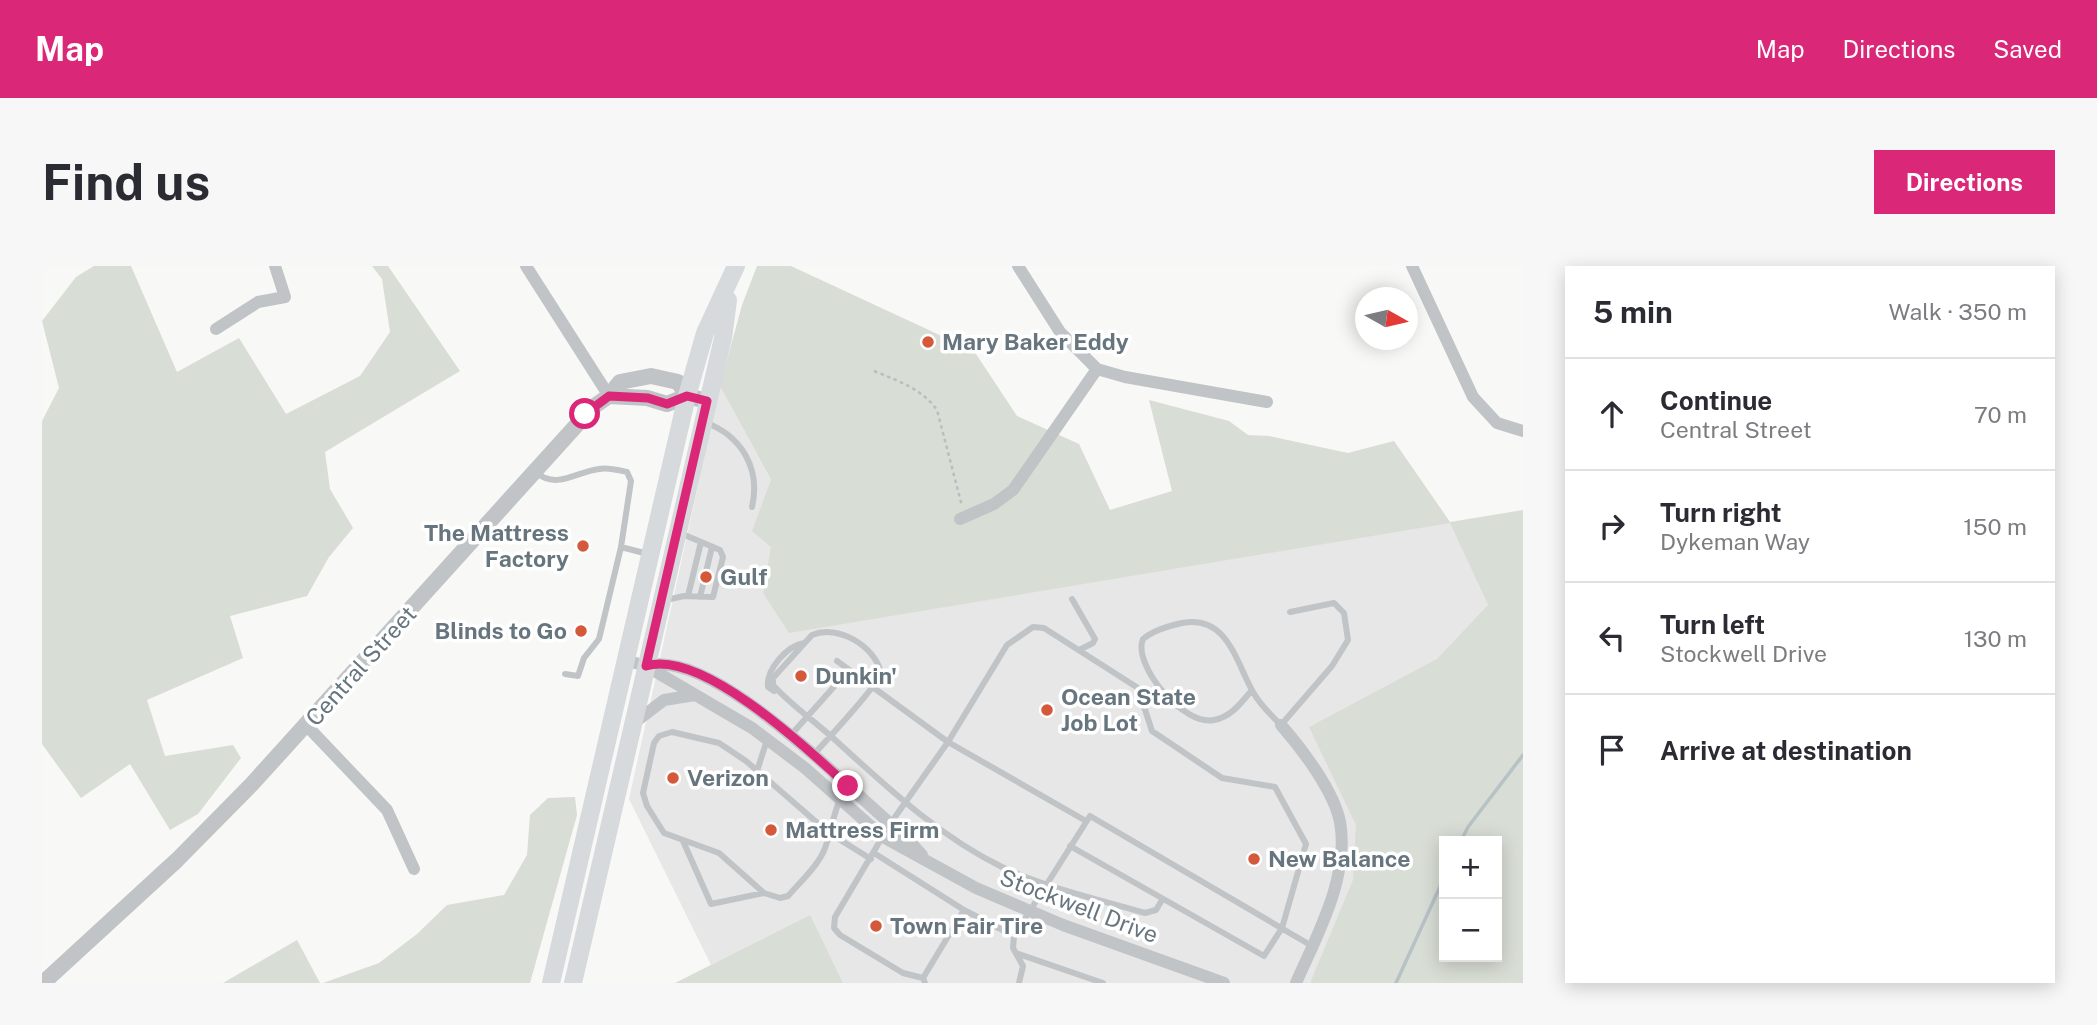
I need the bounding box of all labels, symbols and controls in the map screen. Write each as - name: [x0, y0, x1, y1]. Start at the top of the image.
- text: Map: [35, 30, 104, 68]
- text: Map: [1756, 35, 1805, 63]
- text: Directions: [1843, 35, 1955, 63]
- text: Saved: [1993, 35, 2062, 63]
- button: Directions: [1874, 150, 2055, 214]
- text: Find us: [42, 153, 210, 211]
- north arrow: [1355, 287, 1418, 350]
- text: 5 min: [1593, 294, 1673, 330]
- text: Walk · 350 m: [1888, 298, 2027, 325]
- place label: Mary Baker Eddy: [942, 328, 1129, 355]
- marker: Mary Baker Eddy: [920, 334, 936, 350]
- text: Continue: [1660, 385, 1772, 416]
- icon: ahead: [1593, 395, 1631, 433]
- route start: [569, 398, 600, 429]
- text: 70 m: [1974, 401, 2027, 428]
- text: Central Street: [1660, 416, 1812, 443]
- text: Turn right: [1660, 497, 1782, 528]
- icon: right: [1593, 507, 1631, 545]
- text: 150 m: [1963, 513, 2027, 540]
- place label: The Mattress Factory: [424, 519, 569, 572]
- text: Dykeman Way: [1660, 528, 1810, 555]
- marker: The Mattress Factory: [575, 538, 591, 554]
- place label: Gulf: [720, 563, 767, 590]
- marker: Gulf: [698, 569, 714, 585]
- street label: Central Street: [300, 600, 421, 731]
- text: Turn left: [1660, 609, 1765, 640]
- place label: Blinds to Go: [435, 617, 567, 644]
- icon: left: [1593, 619, 1631, 657]
- marker: Blinds to Go: [573, 623, 589, 639]
- text: 130 m: [1964, 625, 2027, 652]
- text: Stockwell Drive: [1660, 640, 1827, 667]
- place label: Dunkin': [815, 662, 897, 689]
- marker: Dunkin': [793, 668, 809, 684]
- place label: Ocean State Job Lot: [1061, 683, 1196, 736]
- marker: Ocean State Job Lot: [1039, 702, 1055, 718]
- icon: arrive: [1593, 731, 1631, 769]
- text: Arrive at destination: [1660, 735, 1912, 766]
- place label: Verizon: [687, 764, 769, 791]
- marker: Verizon: [665, 770, 681, 786]
- route end: [832, 770, 863, 801]
- place label: Mattress Firm: [785, 816, 939, 843]
- marker: Mattress Firm: [763, 822, 779, 838]
- map controls: [1439, 836, 1502, 962]
- button: +: [1439, 836, 1502, 899]
- place label: New Balance: [1268, 845, 1410, 872]
- marker: New Balance: [1246, 851, 1262, 867]
- street label: Stockwell Drive: [996, 863, 1162, 948]
- button: −: [1439, 899, 1502, 962]
- place label: Town Fair Tire: [890, 912, 1043, 939]
- marker: Town Fair Tire: [868, 918, 884, 934]

